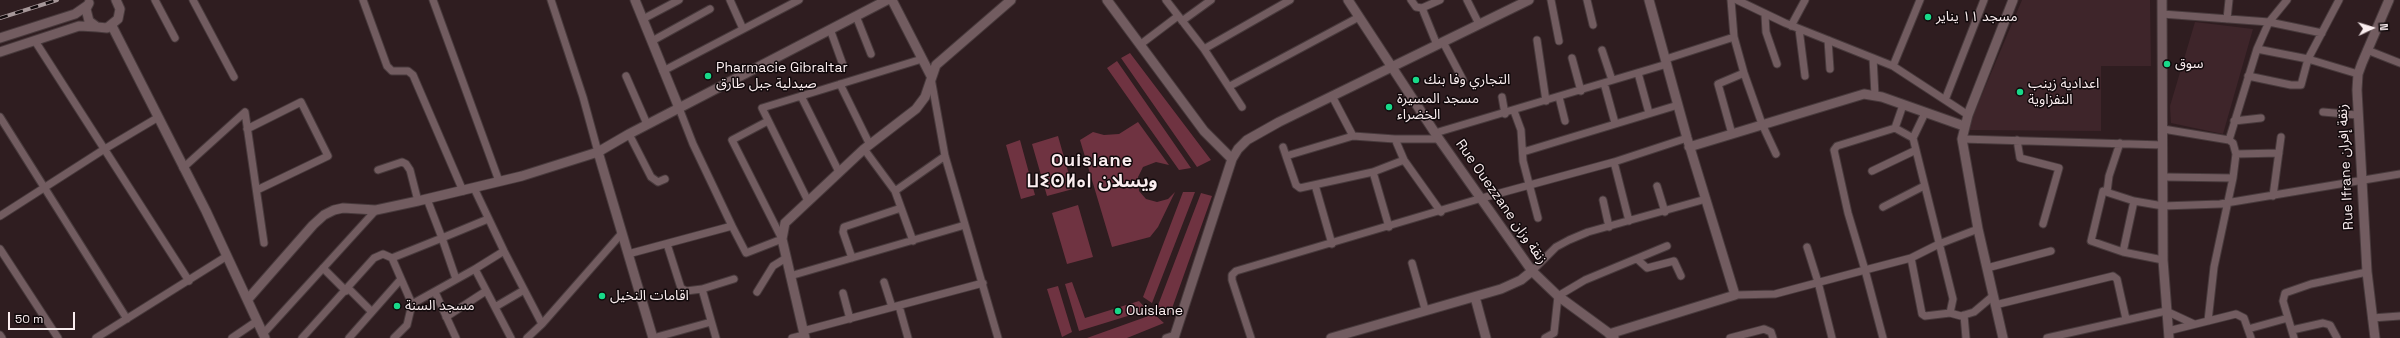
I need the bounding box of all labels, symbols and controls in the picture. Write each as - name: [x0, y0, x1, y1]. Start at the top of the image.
- north arrow: [2352, 8, 2392, 48]
- place label: مسجد ١١ يناير: [1936, 9, 2018, 25]
- marker: مسجد ١١ يناير: [1923, 12, 1933, 22]
- text: N: [2377, 23, 2391, 31]
- place label: سوق: [2175, 56, 2203, 72]
- marker: سوق: [2162, 59, 2172, 69]
- place label: Pharmacie Gibraltar صيدلية جبل طارق: [716, 60, 848, 92]
- marker: Pharmacie Gibraltar صيدلية جبل طارق: [703, 71, 713, 81]
- place label: التجاري وفا بنك: [1424, 72, 1510, 88]
- marker: التجاري وفا بنك: [1411, 75, 1421, 85]
- place label: اعدادية زينب النفزاوية: [2028, 76, 2099, 108]
- marker: اعدادية زينب النفزاوية: [2015, 87, 2025, 97]
- place label: مسجد المسيرة الخضراء: [1397, 91, 1479, 124]
- marker: مسجد المسيرة الخضراء: [1384, 102, 1394, 112]
- street label: Rue Ifrane زنقة إفران: [2334, 104, 2358, 230]
- street label: Rue Ouezzane زنقة وزان: [1452, 137, 1550, 267]
- district label: Ouislane ⵡⵉⵙⵍⴰⵏ ويسلان: [1030, 150, 1154, 192]
- place label: اقامات النخيل: [610, 288, 689, 304]
- marker: اقامات النخيل: [597, 291, 607, 301]
- place label: مسجد السنة: [405, 298, 475, 314]
- marker: مسجد السنة: [392, 301, 402, 311]
- place label: Ouislane: [1126, 303, 1183, 319]
- scale bar: [10, 304, 77, 330]
- marker: Ouislane: [1113, 306, 1123, 316]
- text: 50 m: [15, 311, 43, 327]

